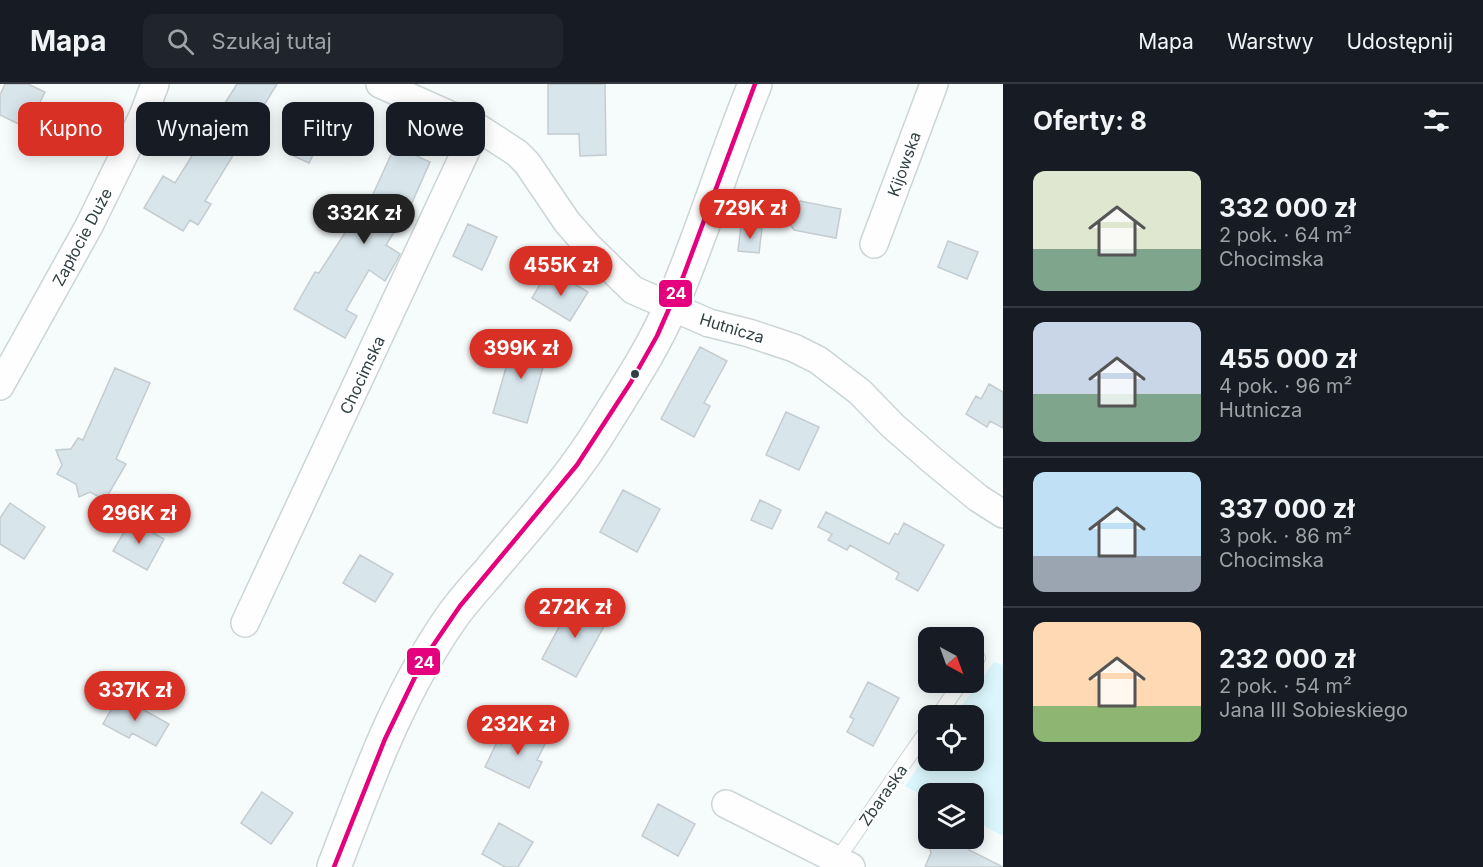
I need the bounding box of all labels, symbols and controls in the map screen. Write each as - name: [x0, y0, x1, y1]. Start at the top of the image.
- search box: [143, 14, 563, 68]
- text: Mapa: [30, 24, 107, 58]
- icon: search: [164, 25, 197, 58]
- text: Szukaj tutaj: [212, 28, 332, 54]
- text: Mapa: [1138, 29, 1194, 54]
- text: Warstwy: [1227, 29, 1313, 54]
- text: Udostępnij: [1346, 29, 1453, 54]
- chip: Kupno: [18, 102, 124, 156]
- chip: Wynajem: [136, 102, 270, 156]
- chip: Filtry: [282, 102, 374, 156]
- chip: Nowe: [386, 102, 485, 156]
- icon: filters: [1420, 104, 1453, 137]
- text: Oferty: 8: [1033, 105, 1147, 136]
- street label: Kijowska: [883, 129, 925, 199]
- street label: Zapłocie Duże: [48, 185, 116, 289]
- pin: 729K zł: [695, 189, 805, 240]
- text: 332 000 zł: [1219, 192, 1356, 223]
- pin: 332K zł: [309, 194, 419, 245]
- icon: home: [1081, 195, 1153, 267]
- text: 729K zł: [713, 196, 787, 220]
- text: 332K zł: [327, 201, 401, 225]
- text: 2 pok. · 64 m²: [1219, 223, 1352, 247]
- pin: 455K zł: [506, 246, 616, 297]
- text: Chocimska: [1219, 247, 1324, 271]
- text: 455K zł: [523, 253, 599, 277]
- line badge: 24: [658, 279, 693, 308]
- text: 24: [666, 283, 687, 303]
- street label: Hutnicza: [697, 309, 767, 347]
- pin: 399K zł: [466, 329, 576, 380]
- street label: Chocimska: [335, 333, 389, 417]
- text: 399K zł: [484, 336, 558, 360]
- text: 455 000 zł: [1219, 343, 1357, 374]
- icon: home: [1081, 346, 1153, 418]
- unlabelled marker: [629, 368, 641, 380]
- text: 4 pok. · 96 m²: [1219, 374, 1352, 398]
- text: Hutnicza: [1219, 398, 1302, 422]
- text: 337 000 zł: [1219, 493, 1355, 524]
- pin: 296K zł: [84, 494, 194, 545]
- icon: home: [1081, 496, 1153, 568]
- text: 296K zł: [102, 501, 176, 525]
- text: 3 pok. · 86 m²: [1219, 524, 1352, 548]
- text: Chocimska: [1219, 548, 1324, 572]
- pin: 272K zł: [520, 588, 630, 639]
- text: 272K zł: [539, 595, 611, 619]
- north arrow: [918, 627, 984, 693]
- map controls: [918, 627, 984, 849]
- text: 232 000 zł: [1219, 643, 1355, 674]
- icon: home: [1081, 646, 1153, 718]
- line badge: 24: [406, 647, 441, 676]
- text: 24: [414, 652, 435, 672]
- pin: 337K zł: [80, 671, 190, 722]
- text: 2 pok. · 54 m²: [1219, 674, 1352, 698]
- text: 337K zł: [98, 678, 172, 702]
- text: Jana III Sobieskiego: [1219, 698, 1408, 722]
- pin: 232K zł: [463, 705, 573, 756]
- button: locate: [918, 705, 984, 771]
- text: 232K zł: [481, 712, 555, 736]
- street label: Zbaraska: [855, 761, 911, 829]
- button: layers: [918, 783, 984, 849]

